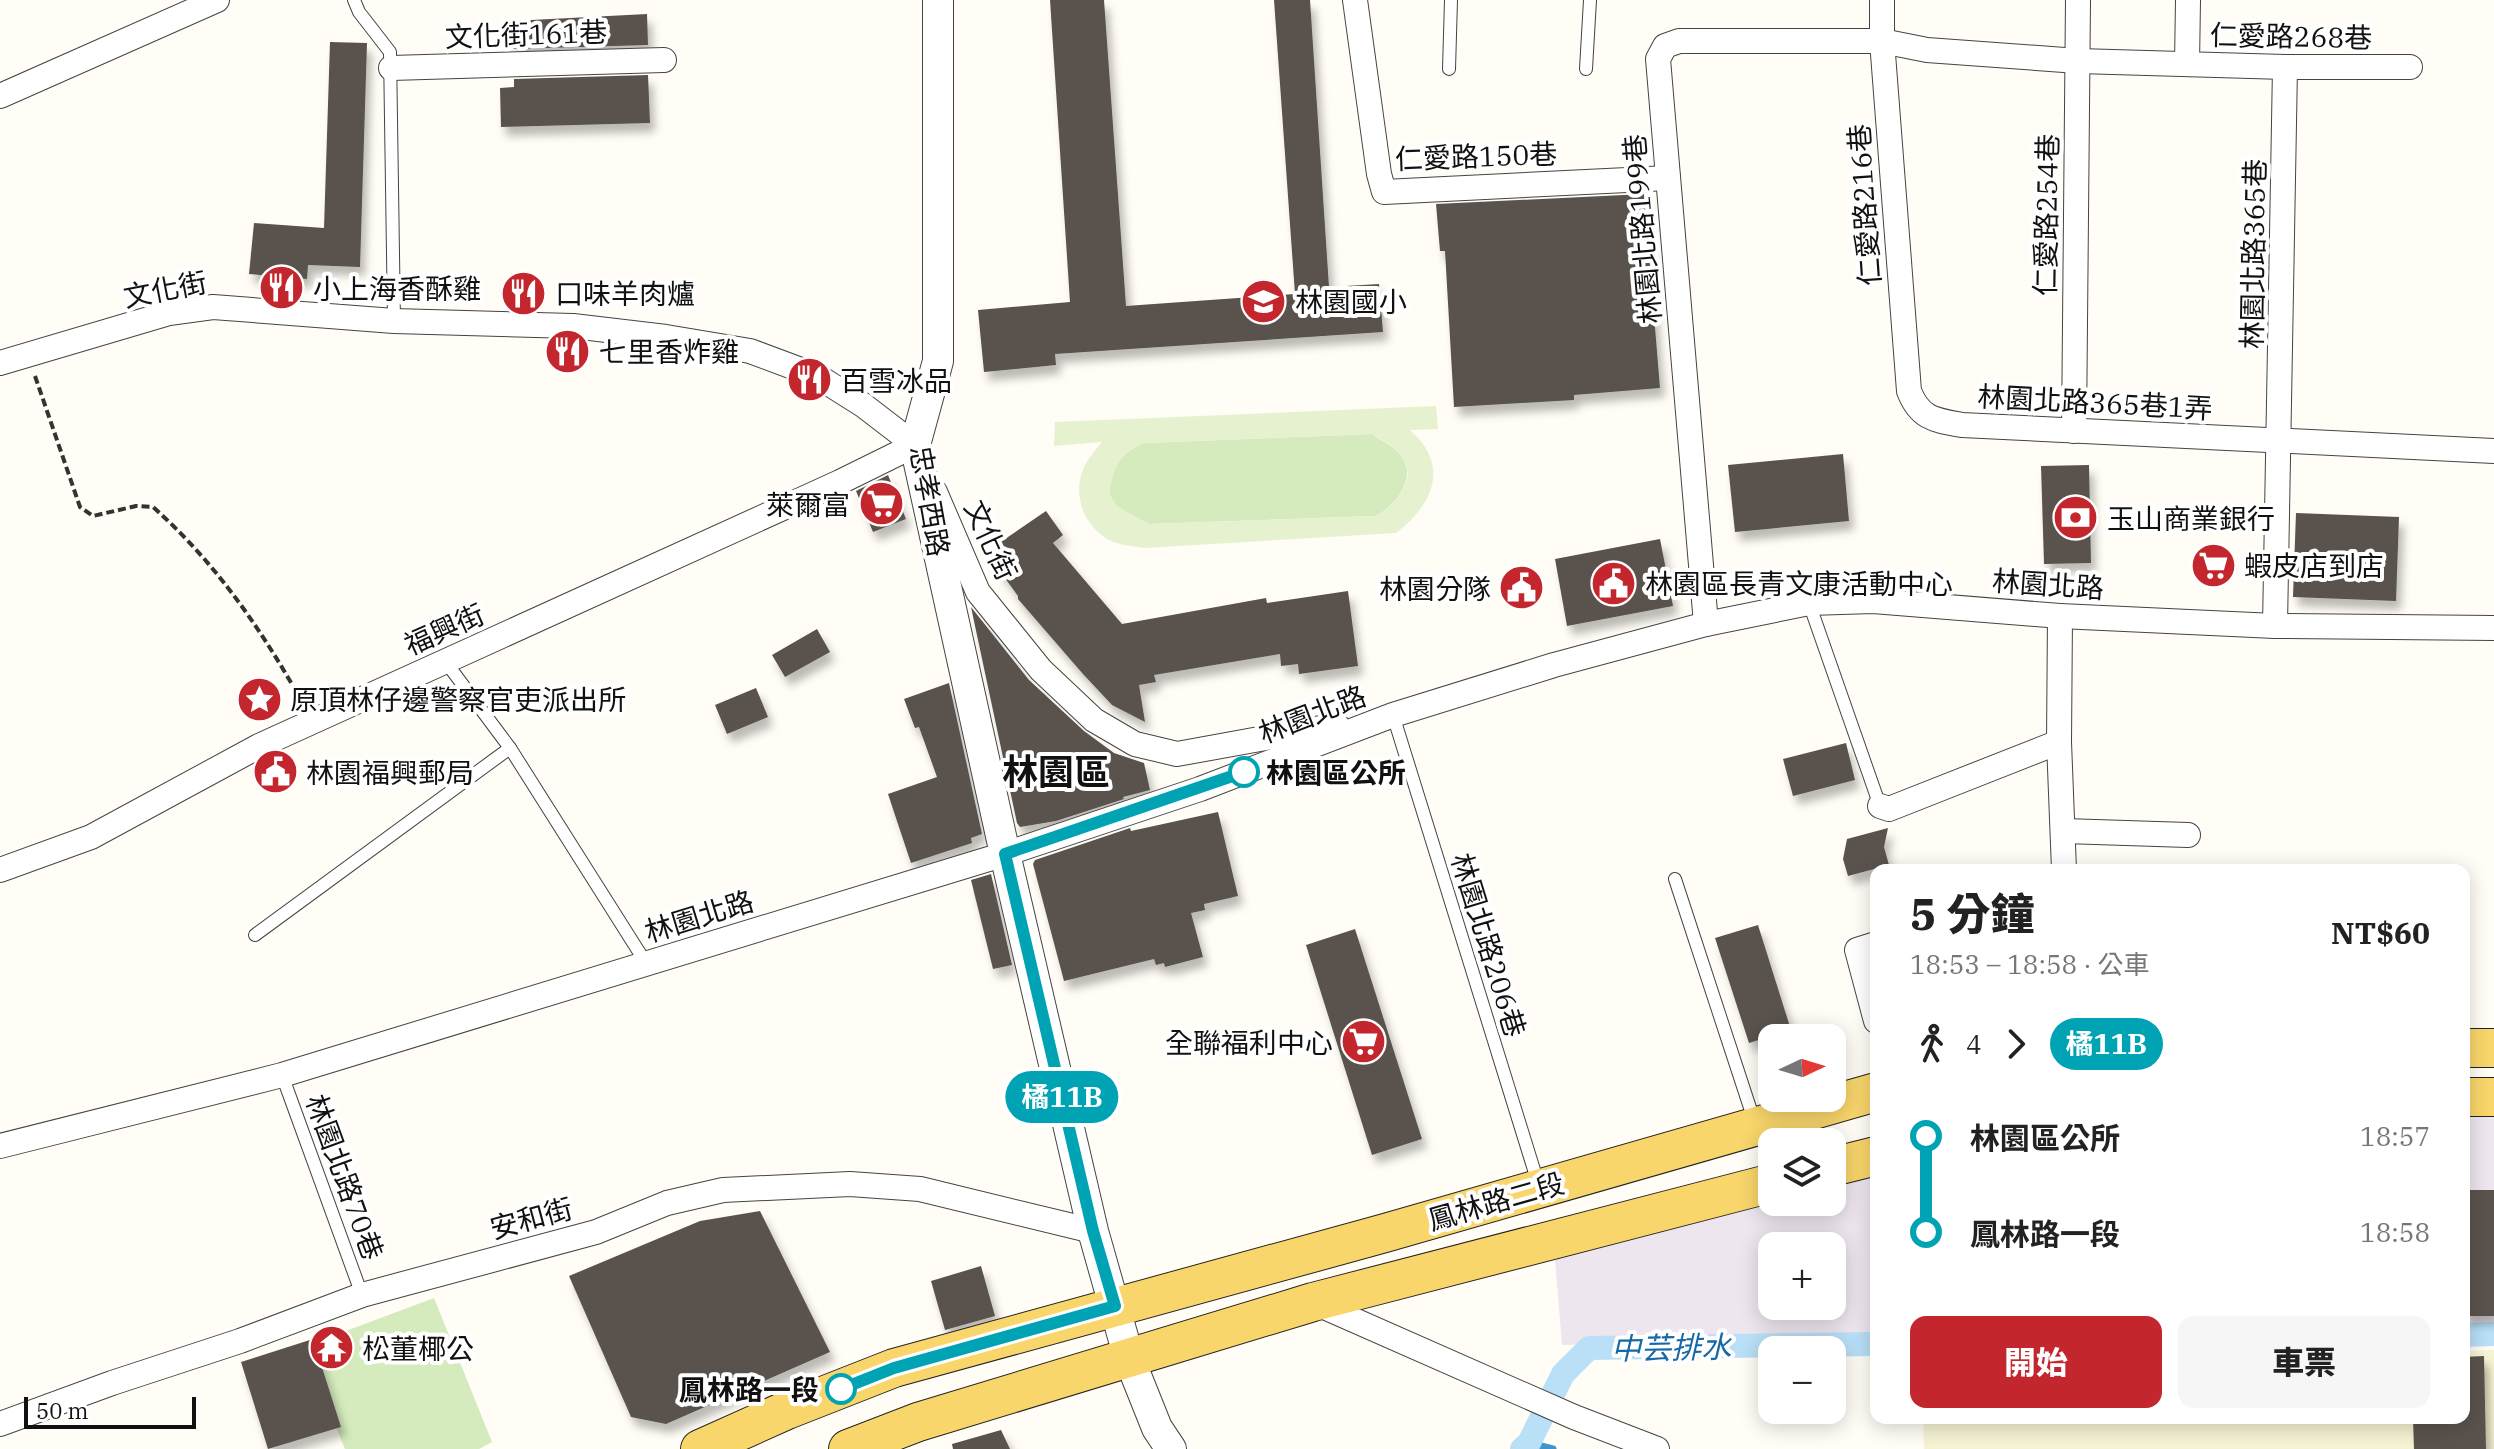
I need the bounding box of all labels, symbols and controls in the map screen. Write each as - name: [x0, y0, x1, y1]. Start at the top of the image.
- street label: 文化街161巷: [444, 13, 608, 55]
- street label: 仁愛路268巷: [2209, 16, 2373, 56]
- street label: 仁愛路216巷: [1840, 123, 1888, 287]
- street label: 林園北路199巷: [1615, 133, 1669, 325]
- street label: 仁愛路254巷: [2026, 133, 2066, 297]
- street label: 仁愛路150巷: [1394, 135, 1558, 177]
- street label: 林園北路365巷: [2233, 158, 2273, 350]
- street label: 文化街: [120, 263, 210, 315]
- restaurant icon: 小上海香酥雞: [258, 264, 306, 312]
- restaurant icon: 口味羊肉爐: [500, 269, 548, 317]
- place label: 小上海香酥雞: [313, 270, 481, 307]
- place label: 口味羊肉爐: [555, 275, 695, 312]
- school or university icon: 林園國小: [1240, 277, 1288, 325]
- place label: 林園國小: [1295, 283, 1407, 320]
- restaurant icon: 七里香炸雞: [544, 327, 592, 375]
- place label: 七里香炸雞: [599, 333, 739, 370]
- restaurant icon: 百雪冰品: [785, 356, 833, 404]
- place label: 百雪冰品: [840, 362, 952, 399]
- street label: 林園北路365巷1弄: [1977, 377, 2213, 427]
- street label: 忠孝西路: [902, 443, 958, 559]
- supermarket icon: 萊爾富: [857, 480, 905, 528]
- place label: 萊爾富: [766, 486, 850, 523]
- street label: 文化街: [956, 494, 1026, 586]
- bank icon: 玉山商業銀行: [2052, 494, 2100, 542]
- place label: 玉山商業銀行: [2107, 500, 2275, 537]
- supermarket icon: 蝦皮店到店: [2189, 541, 2237, 589]
- place label: 蝦皮店到店: [2244, 547, 2384, 584]
- public building icon: 林園區長青文康活動中心: [1590, 559, 1638, 607]
- street label: 林園北路: [1991, 562, 2105, 606]
- public building icon: 林園分隊: [1498, 564, 1546, 612]
- place label: 林園區長青文康活動中心: [1645, 565, 1953, 602]
- place label: 林園分隊: [1379, 570, 1491, 607]
- street label: 福興街: [398, 595, 490, 663]
- place icon: 原頂林仔邊警察官吏派出所: [235, 675, 283, 723]
- street label: 林園北路: [1253, 677, 1371, 751]
- place label: 原頂林仔邊警察官吏派出所: [290, 681, 626, 718]
- public building icon: 林園福興郵局: [251, 748, 299, 796]
- district label: 林園區: [1002, 748, 1110, 795]
- place label: 林園福興郵局: [306, 754, 474, 791]
- place label: 林園區公所: [1266, 754, 1406, 791]
- marker: 林園區公所: [1229, 757, 1259, 787]
- street label: 林園北路206巷: [1443, 849, 1535, 1041]
- street label: 林園北路: [640, 882, 758, 950]
- text: 5 分鐘: [1910, 885, 2035, 942]
- text: NT$60: [2331, 913, 2430, 952]
- text: 18:53 – 18:58 · 公車: [1910, 947, 2150, 981]
- supermarket icon: 全聯福利中心: [1340, 1018, 1388, 1066]
- icon: walk: [1910, 1022, 1954, 1066]
- icon: forward: [1994, 1022, 2038, 1066]
- place label: 全聯福利中心: [1165, 1024, 1333, 1061]
- north arrow: [1758, 1024, 1846, 1112]
- map controls: [1758, 1024, 1846, 1424]
- text: 橘11B: [2066, 1025, 2147, 1062]
- text: 4: [1966, 1027, 1982, 1061]
- line badge: 橘11B: [1006, 1071, 1118, 1123]
- text: 橘11B: [1021, 1078, 1103, 1115]
- street label: 林園北路70巷: [298, 1089, 392, 1265]
- text: 林園區公所: [1970, 1118, 2120, 1157]
- text: 18:57: [2360, 1119, 2430, 1153]
- button: layers: [1758, 1128, 1846, 1216]
- street label: 鳳林路二段: [1424, 1164, 1568, 1238]
- street label: 安和街: [486, 1189, 576, 1247]
- text: 鳳林路一段: [1970, 1214, 2120, 1253]
- text: 18:58: [2360, 1215, 2430, 1249]
- button: +: [1758, 1232, 1846, 1320]
- button: 開始: [1910, 1316, 2162, 1408]
- button: 車票: [2178, 1316, 2430, 1408]
- temple icon: 松董椰公: [307, 1324, 355, 1372]
- water label: 中芸排水: [1611, 1326, 1733, 1368]
- place label: 松董椰公: [362, 1330, 474, 1367]
- button: −: [1758, 1336, 1846, 1424]
- place label: 鳳林路一段: [679, 1371, 819, 1408]
- marker: 鳳林路一段: [826, 1374, 856, 1404]
- scale bar: [24, 1393, 196, 1429]
- text: 50 m: [36, 1396, 88, 1425]

